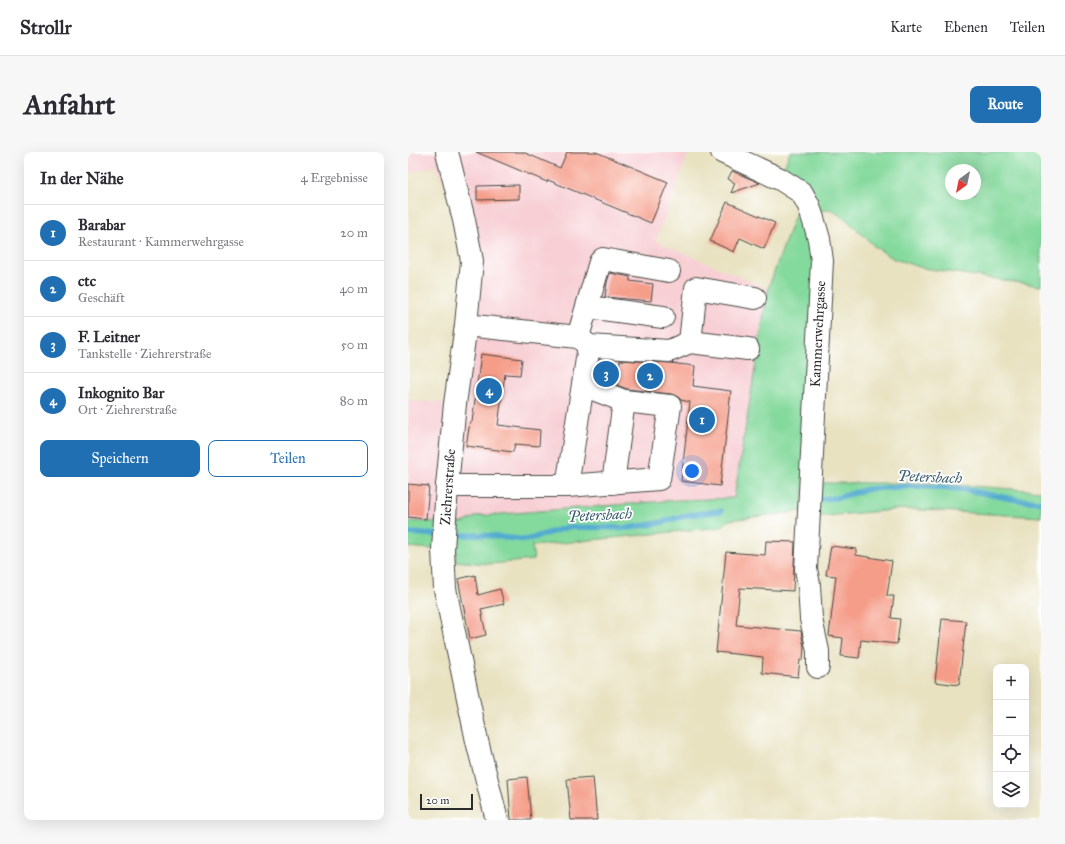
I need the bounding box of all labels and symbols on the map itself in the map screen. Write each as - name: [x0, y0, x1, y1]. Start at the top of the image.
- north arrow: [945, 164, 981, 200]
- street label: Kammerwehrgasse: [807, 280, 829, 388]
- pin: 3: [593, 359, 619, 389]
- pin: 2: [637, 361, 663, 391]
- pin: 4: [476, 376, 502, 406]
- pin: 1: [689, 405, 715, 435]
- street label: Ziehrerstraße: [437, 448, 459, 526]
- your location: [682, 461, 702, 481]
- water label: Petersbach: [898, 467, 963, 487]
- water label: Petersbach: [567, 504, 633, 526]
- scale bar: [420, 792, 473, 811]

